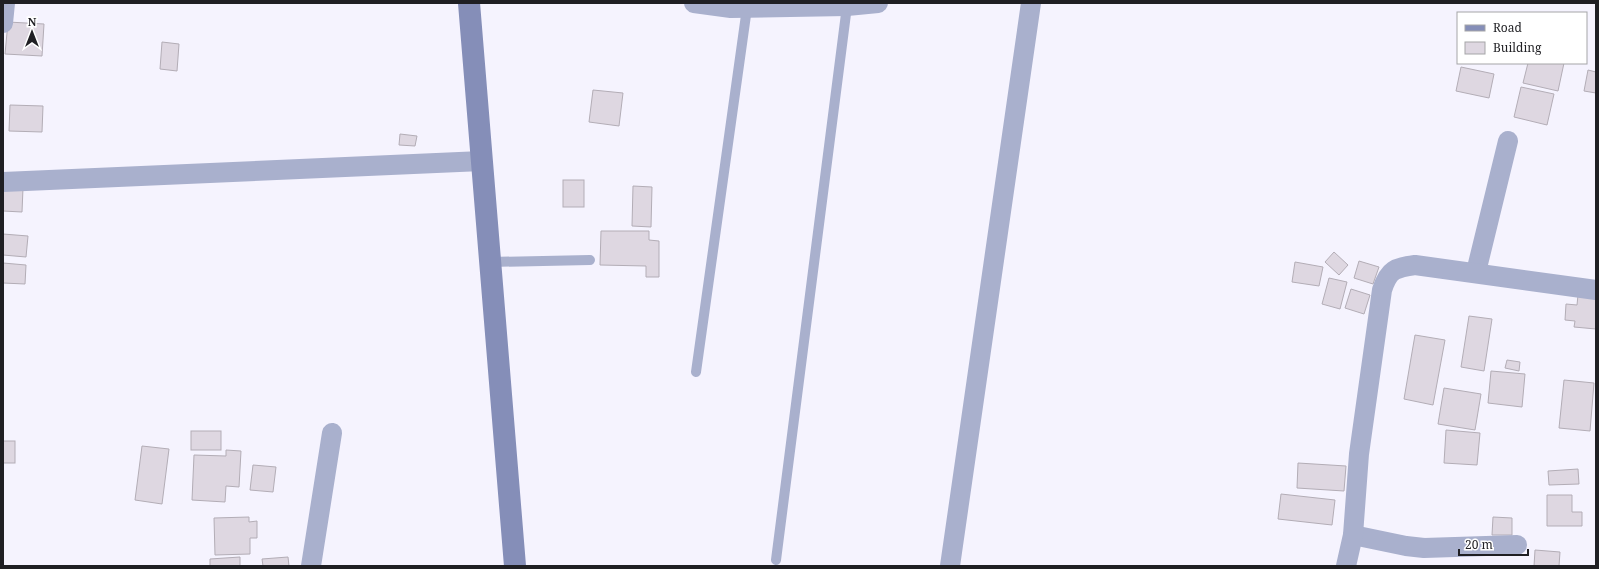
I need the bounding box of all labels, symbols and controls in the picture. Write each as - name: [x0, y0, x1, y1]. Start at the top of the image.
- north arrow: [12, 12, 52, 52]
- legend: [1457, 12, 1587, 64]
- text: N: [28, 14, 37, 29]
- text: Road: [1493, 19, 1523, 36]
- text: Building: [1493, 39, 1542, 56]
- scale bar: [1459, 531, 1528, 557]
- text: 20 m: [1465, 536, 1493, 553]

